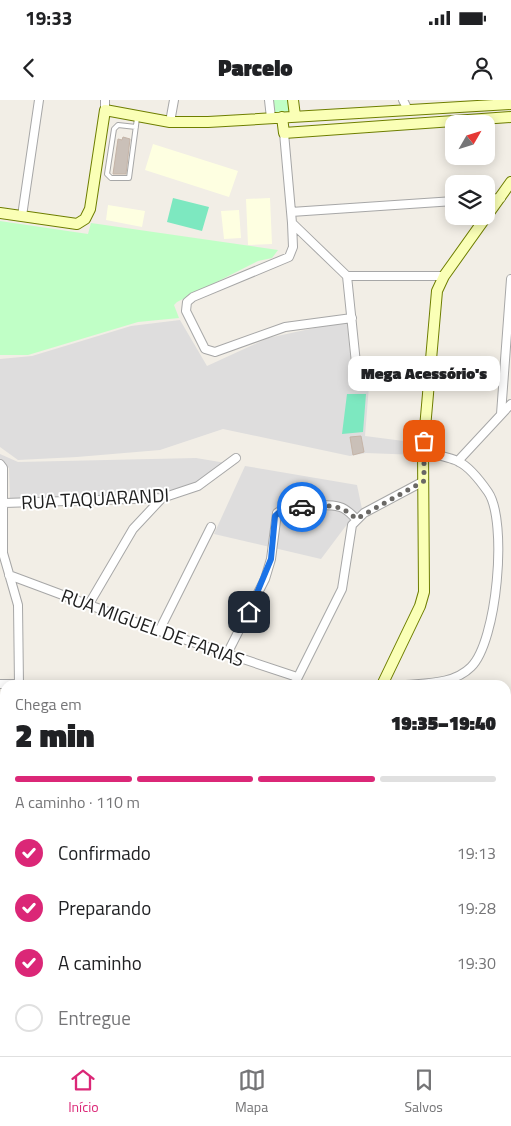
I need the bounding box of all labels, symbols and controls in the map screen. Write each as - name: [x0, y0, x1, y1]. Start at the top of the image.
- text: 19:33: [25, 3, 72, 32]
- text: Parcelo: [218, 51, 293, 85]
- icon: back: [15, 54, 43, 82]
- icon: person: [468, 54, 496, 82]
- north arrow: [445, 115, 495, 165]
- map controls: [445, 115, 495, 225]
- button: layers: [445, 175, 495, 225]
- callout: Mega Acessório's: [348, 356, 500, 391]
- text: Mega Acessório's: [361, 361, 487, 385]
- pin: [403, 420, 445, 462]
- icon: bag: [410, 427, 438, 455]
- street label: RUA TAQUARANDI: [20, 480, 170, 516]
- courier: [277, 482, 327, 532]
- icon: car: [288, 493, 316, 521]
- street label: RUA MIGUEL DE FARIAS: [57, 580, 249, 674]
- pin: [228, 591, 270, 633]
- icon: home: [235, 598, 263, 626]
- text: Chega em: [15, 692, 82, 716]
- text: 19:35–19:40: [391, 708, 496, 737]
- text: 2 min: [15, 711, 95, 759]
- text: A caminho · 110 m: [15, 790, 140, 814]
- text: Confirmado: [58, 838, 151, 867]
- icon: check: [15, 839, 43, 867]
- text: 19:13: [457, 841, 496, 865]
- text: Preparando: [58, 893, 151, 922]
- icon: check: [15, 894, 43, 922]
- text: 19:28: [457, 896, 496, 920]
- text: A caminho: [58, 948, 142, 977]
- icon: check: [15, 949, 43, 977]
- text: 19:30: [457, 951, 496, 975]
- text: Entregue: [58, 1003, 131, 1032]
- tab: Início: [68, 1066, 99, 1117]
- tab: Mapa: [235, 1066, 268, 1117]
- tab: Salvos: [404, 1066, 443, 1117]

